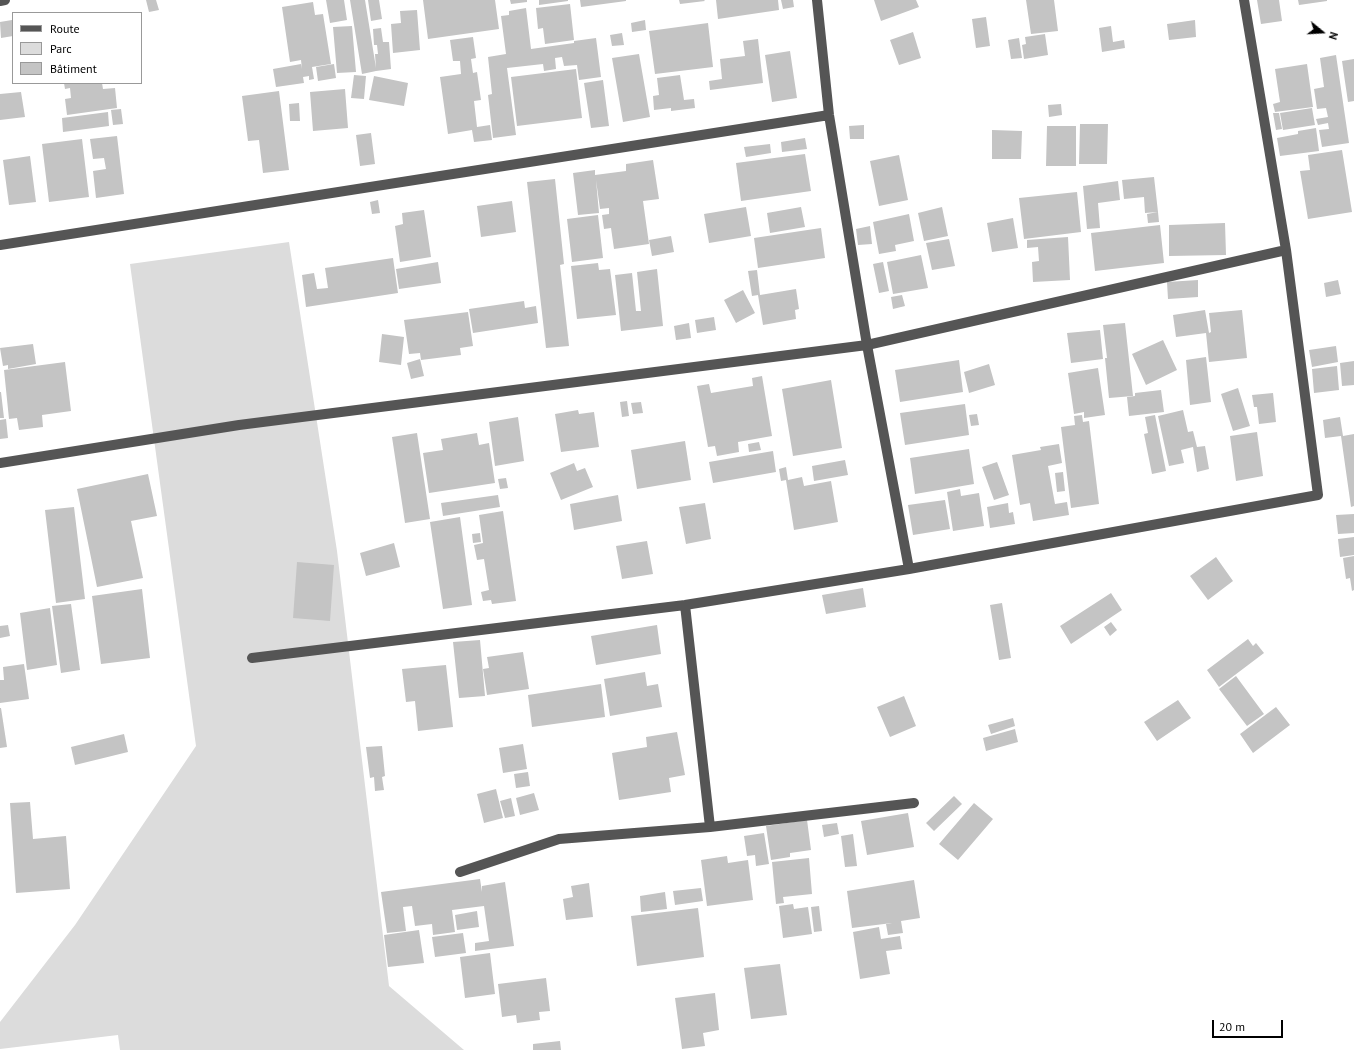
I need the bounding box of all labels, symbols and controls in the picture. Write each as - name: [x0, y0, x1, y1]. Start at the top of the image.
- legend: [12, 12, 142, 84]
- north arrow: [1302, 12, 1342, 52]
- text: Route: [50, 21, 80, 36]
- text: N: [1326, 30, 1341, 41]
- text: Parc: [50, 41, 72, 56]
- text: Bâtiment: [50, 61, 97, 76]
- scale bar: [1214, 1012, 1285, 1038]
- text: 20 m: [1219, 1019, 1245, 1034]

